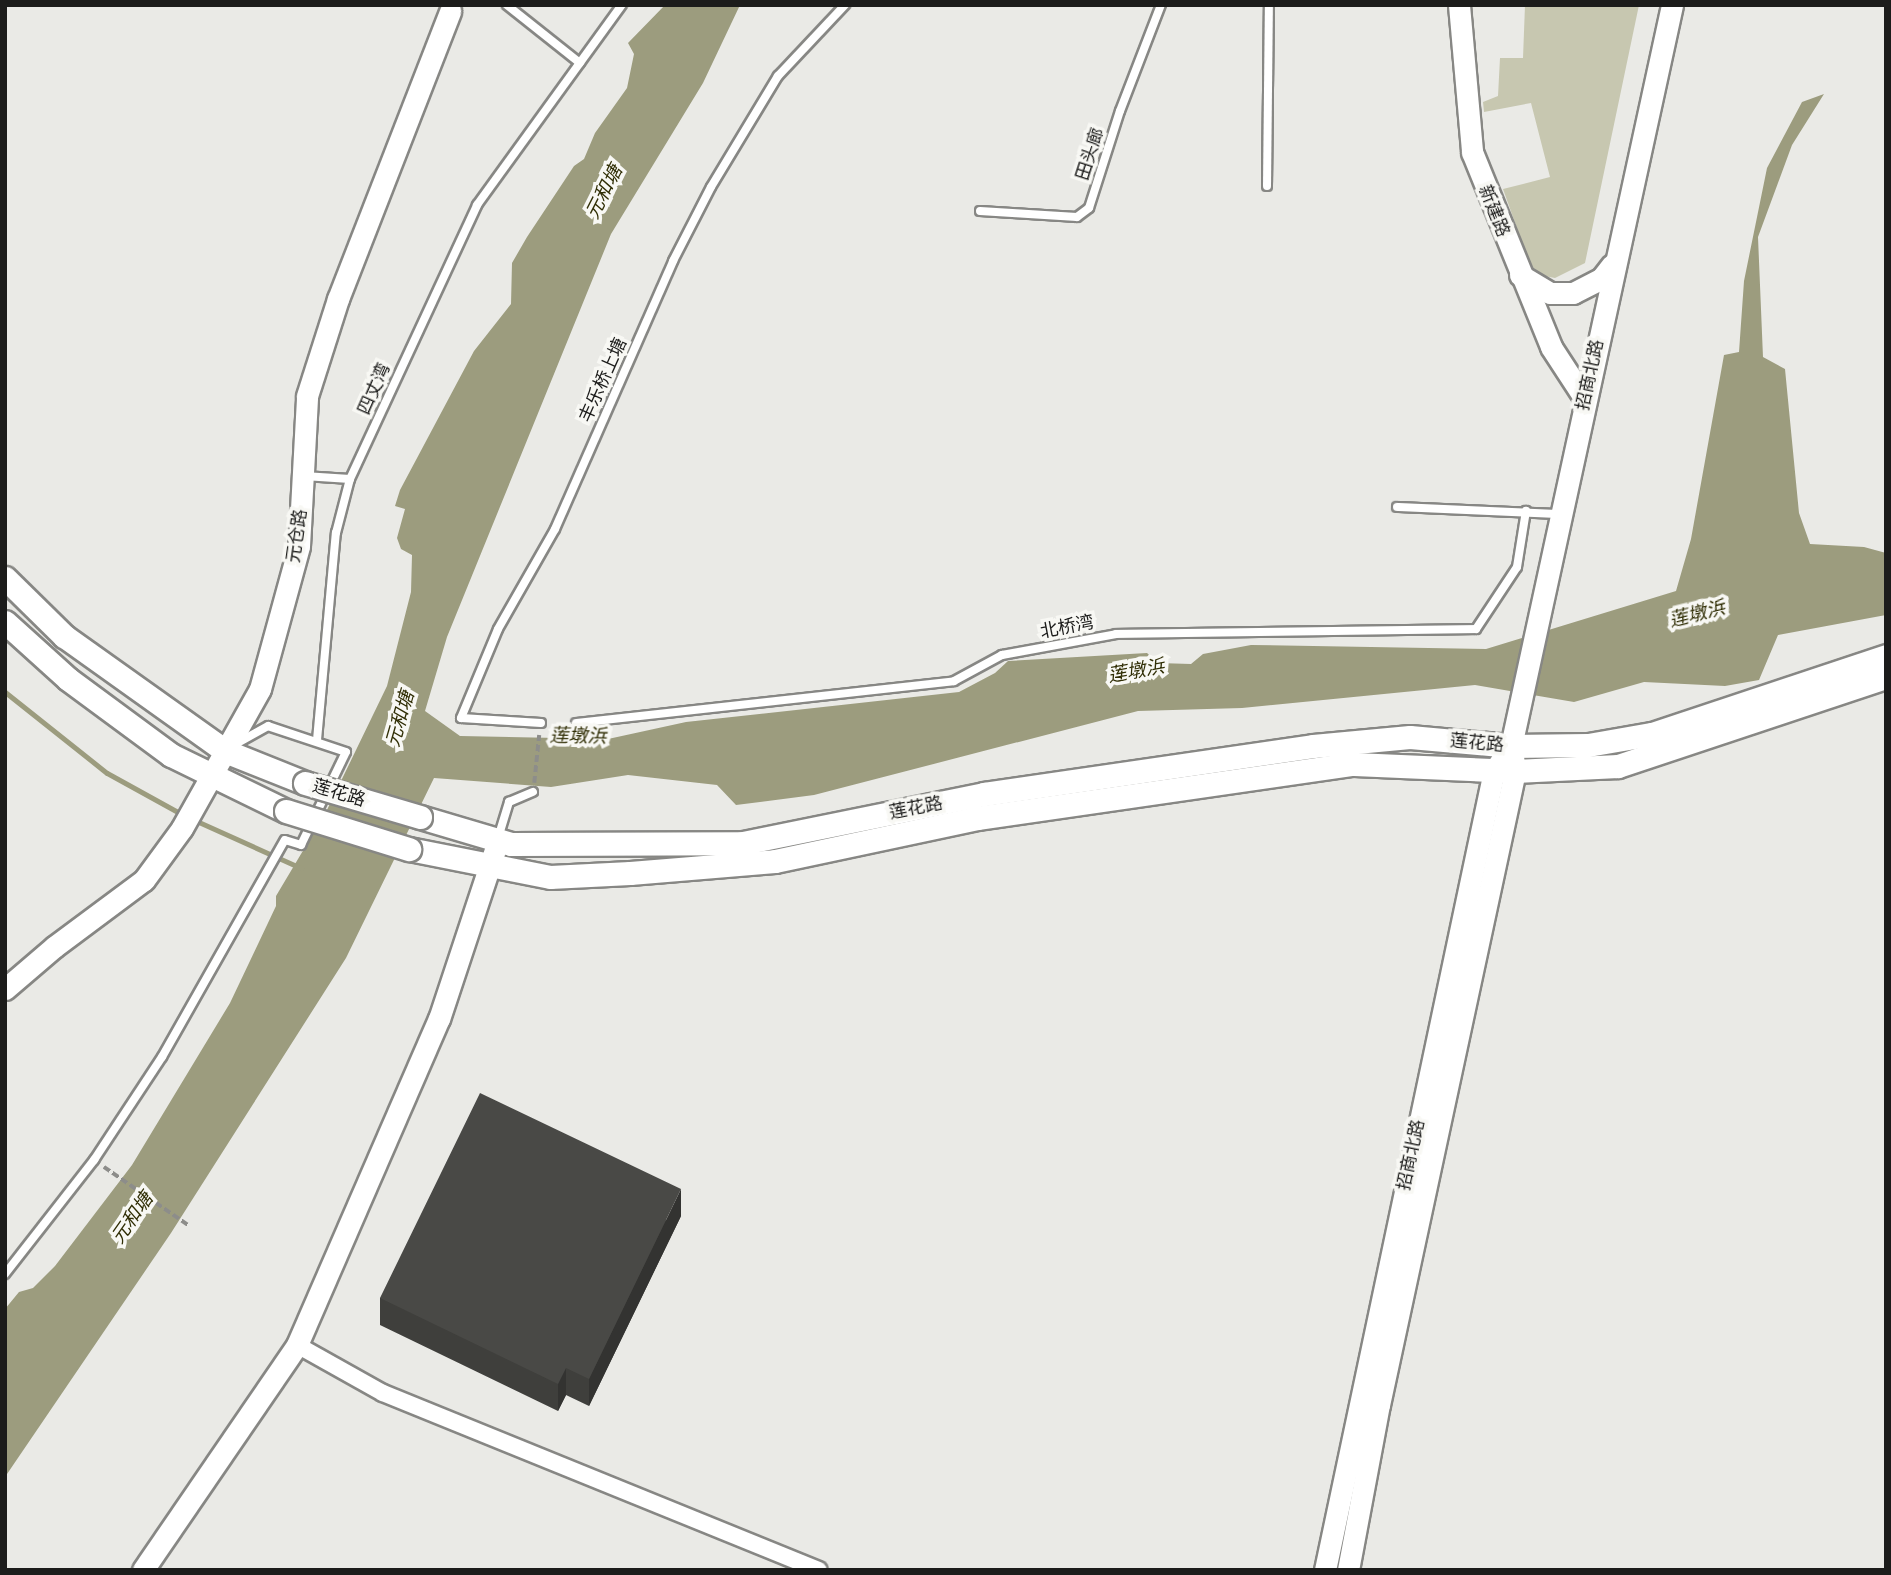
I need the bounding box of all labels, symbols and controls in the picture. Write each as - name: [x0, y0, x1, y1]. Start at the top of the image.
- street label: 田头廊: [1071, 125, 1109, 183]
- water label: 元和塘: [581, 161, 627, 223]
- street label: 新建路: [1474, 182, 1514, 240]
- street label: 丰乐桥上塘: [575, 334, 631, 426]
- street label: 招商北路: [1572, 338, 1608, 412]
- street label: 四丈湾: [353, 360, 395, 418]
- street label: 元仓路: [283, 508, 311, 564]
- water label: 莲墩浜: [1667, 596, 1727, 632]
- street label: 北桥湾: [1038, 611, 1096, 643]
- water label: 莲墩浜: [1106, 655, 1166, 687]
- water label: 元和塘: [381, 688, 419, 750]
- water label: 莲墩浜: [549, 724, 607, 748]
- street label: 莲花路: [1449, 730, 1505, 756]
- street label: 莲花路: [310, 775, 368, 811]
- street label: 莲花路: [887, 792, 945, 824]
- street label: 招商北路: [1393, 1118, 1429, 1192]
- water label: 元和塘: [106, 1188, 158, 1248]

